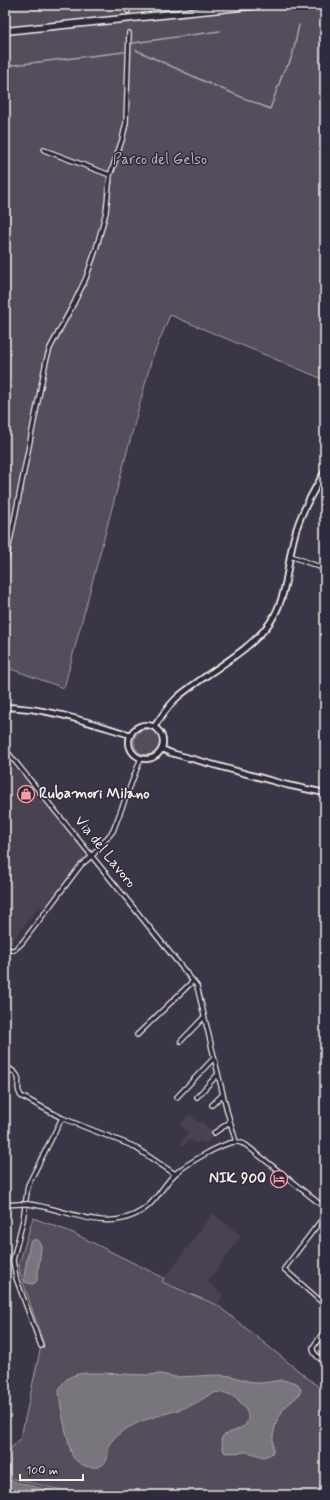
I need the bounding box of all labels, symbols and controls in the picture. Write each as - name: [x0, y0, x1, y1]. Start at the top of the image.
- park label: Parco del Gelso: [113, 150, 207, 170]
- shop icon: Rubamori Milano: [16, 784, 36, 804]
- place label: Rubamori Milano: [39, 784, 150, 804]
- street label: Via del Lavoro: [70, 812, 140, 892]
- place label: NIK 900: [209, 1169, 266, 1189]
- hotel icon: NIK 900: [269, 1169, 289, 1189]
- scale bar: [20, 1456, 83, 1482]
- text: 100 m: [26, 1463, 58, 1479]

